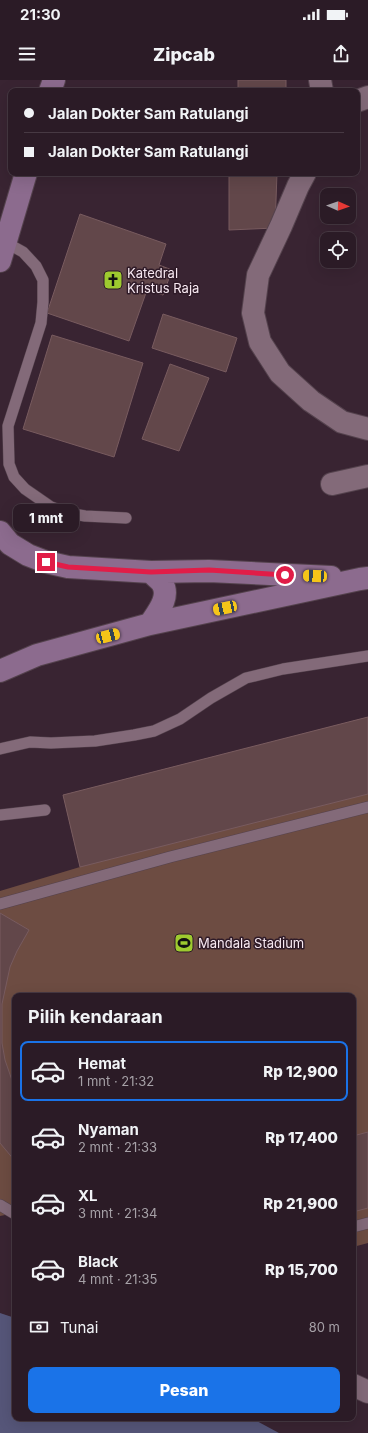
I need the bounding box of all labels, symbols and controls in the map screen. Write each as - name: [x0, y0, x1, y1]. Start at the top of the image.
- text: 21:30: [20, 5, 61, 24]
- icon: menu: [16, 43, 38, 65]
- icon: share: [330, 43, 352, 65]
- text: Zipcab: [153, 44, 215, 65]
- text: Jalan Dokter Sam Ratulangi: [48, 104, 249, 123]
- text: Jalan Dokter Sam Ratulangi: [48, 142, 249, 161]
- north arrow: [320, 188, 356, 224]
- map controls: [320, 188, 356, 268]
- button: locate: [320, 232, 356, 268]
- place label: Katedral Kristus Raja: [127, 265, 199, 296]
- church icon: Katedral Kristus Raja: [102, 269, 124, 291]
- callout: 1 mnt: [13, 504, 79, 532]
- text: 1 mnt: [29, 510, 63, 526]
- route end: [37, 553, 55, 571]
- route start: [276, 566, 294, 584]
- car: [303, 569, 327, 583]
- car: [212, 600, 238, 616]
- car: [95, 627, 121, 645]
- sports icon: Mandala Stadium: [173, 932, 195, 954]
- place label: Mandala Stadium: [198, 935, 304, 951]
- text: Pilih kendaraan: [28, 1006, 163, 1027]
- icon: car: [30, 1053, 66, 1089]
- text: Hemat: [78, 1054, 126, 1073]
- text: Rp 12,900: [263, 1062, 338, 1081]
- text: 1 mnt · 21:32: [78, 1073, 154, 1089]
- icon: car: [30, 1119, 66, 1155]
- text: Nyaman: [78, 1120, 139, 1139]
- text: Rp 17,400: [265, 1128, 338, 1147]
- text: 2 mnt · 21:33: [78, 1139, 157, 1155]
- icon: car: [30, 1185, 66, 1221]
- text: XL: [78, 1186, 98, 1205]
- text: Rp 21,900: [263, 1194, 338, 1213]
- text: 3 mnt · 21:34: [78, 1205, 157, 1221]
- icon: car: [30, 1251, 66, 1287]
- text: Black: [78, 1252, 118, 1271]
- text: Rp 15,700: [265, 1260, 338, 1279]
- text: 4 mnt · 21:35: [78, 1271, 157, 1287]
- icon: cash: [28, 1316, 50, 1338]
- text: Tunai: [60, 1318, 98, 1337]
- text: 80 m: [309, 1319, 340, 1335]
- button: Pesan: [28, 1367, 340, 1413]

